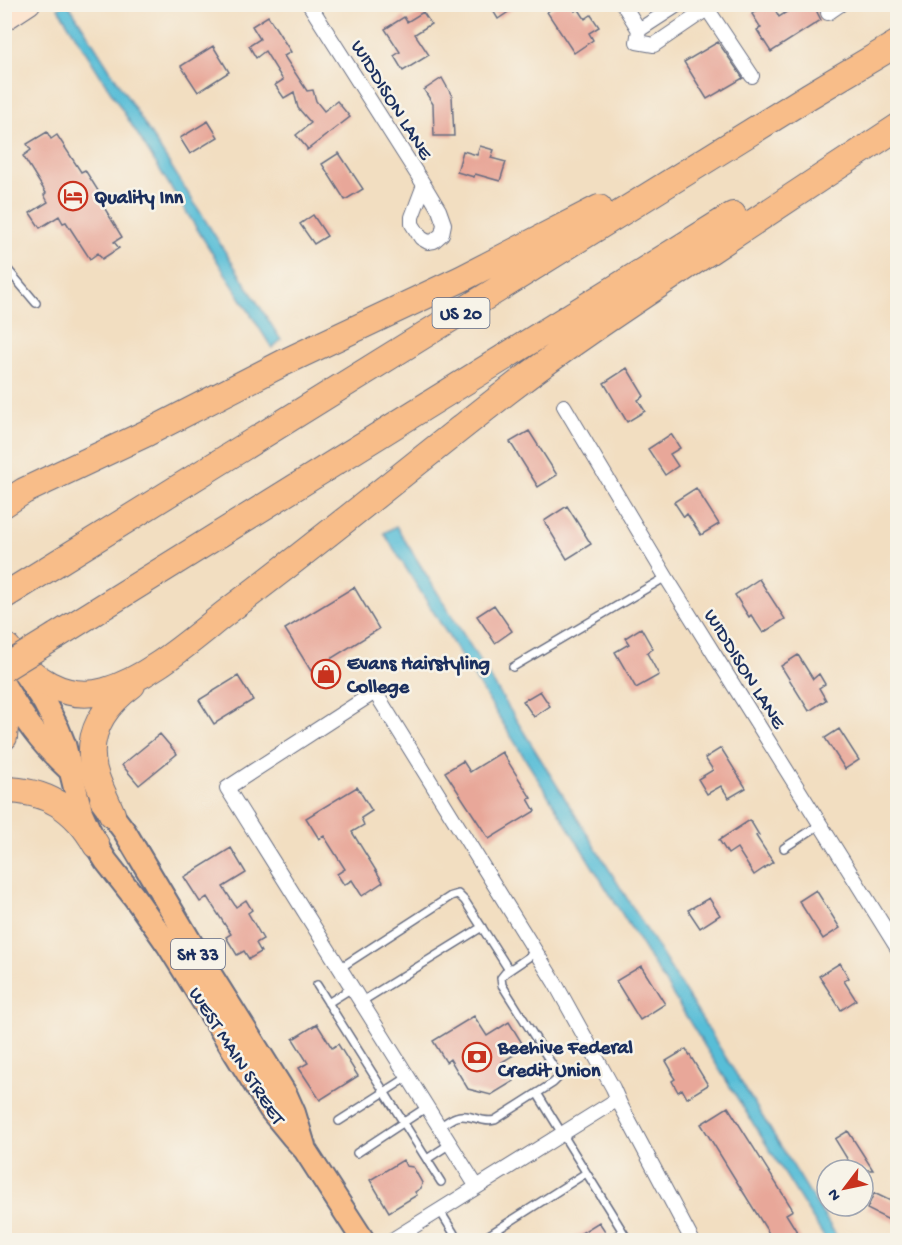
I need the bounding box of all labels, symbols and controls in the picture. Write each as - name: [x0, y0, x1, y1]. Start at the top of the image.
- street label: WIDDISON LANE: [344, 37, 437, 166]
- hotel icon: Quality Inn: [57, 180, 89, 212]
- place label: Quality Inn: [94, 188, 184, 211]
- road number: US 20: [432, 298, 490, 328]
- street label: WIDDISON LANE: [697, 606, 790, 735]
- place label: Evans Hairstyling College: [346, 654, 490, 700]
- shop icon: Evans Hairstyling College: [310, 658, 342, 690]
- road number: SH 33: [171, 939, 225, 969]
- street label: WEST MAIN STREET: [182, 984, 289, 1131]
- place label: Beehive Federal Credit Union: [497, 1038, 634, 1084]
- bank icon: Beehive Federal Credit Union: [461, 1041, 493, 1073]
- north arrow: [815, 1158, 875, 1218]
- text: N: [824, 1184, 846, 1204]

